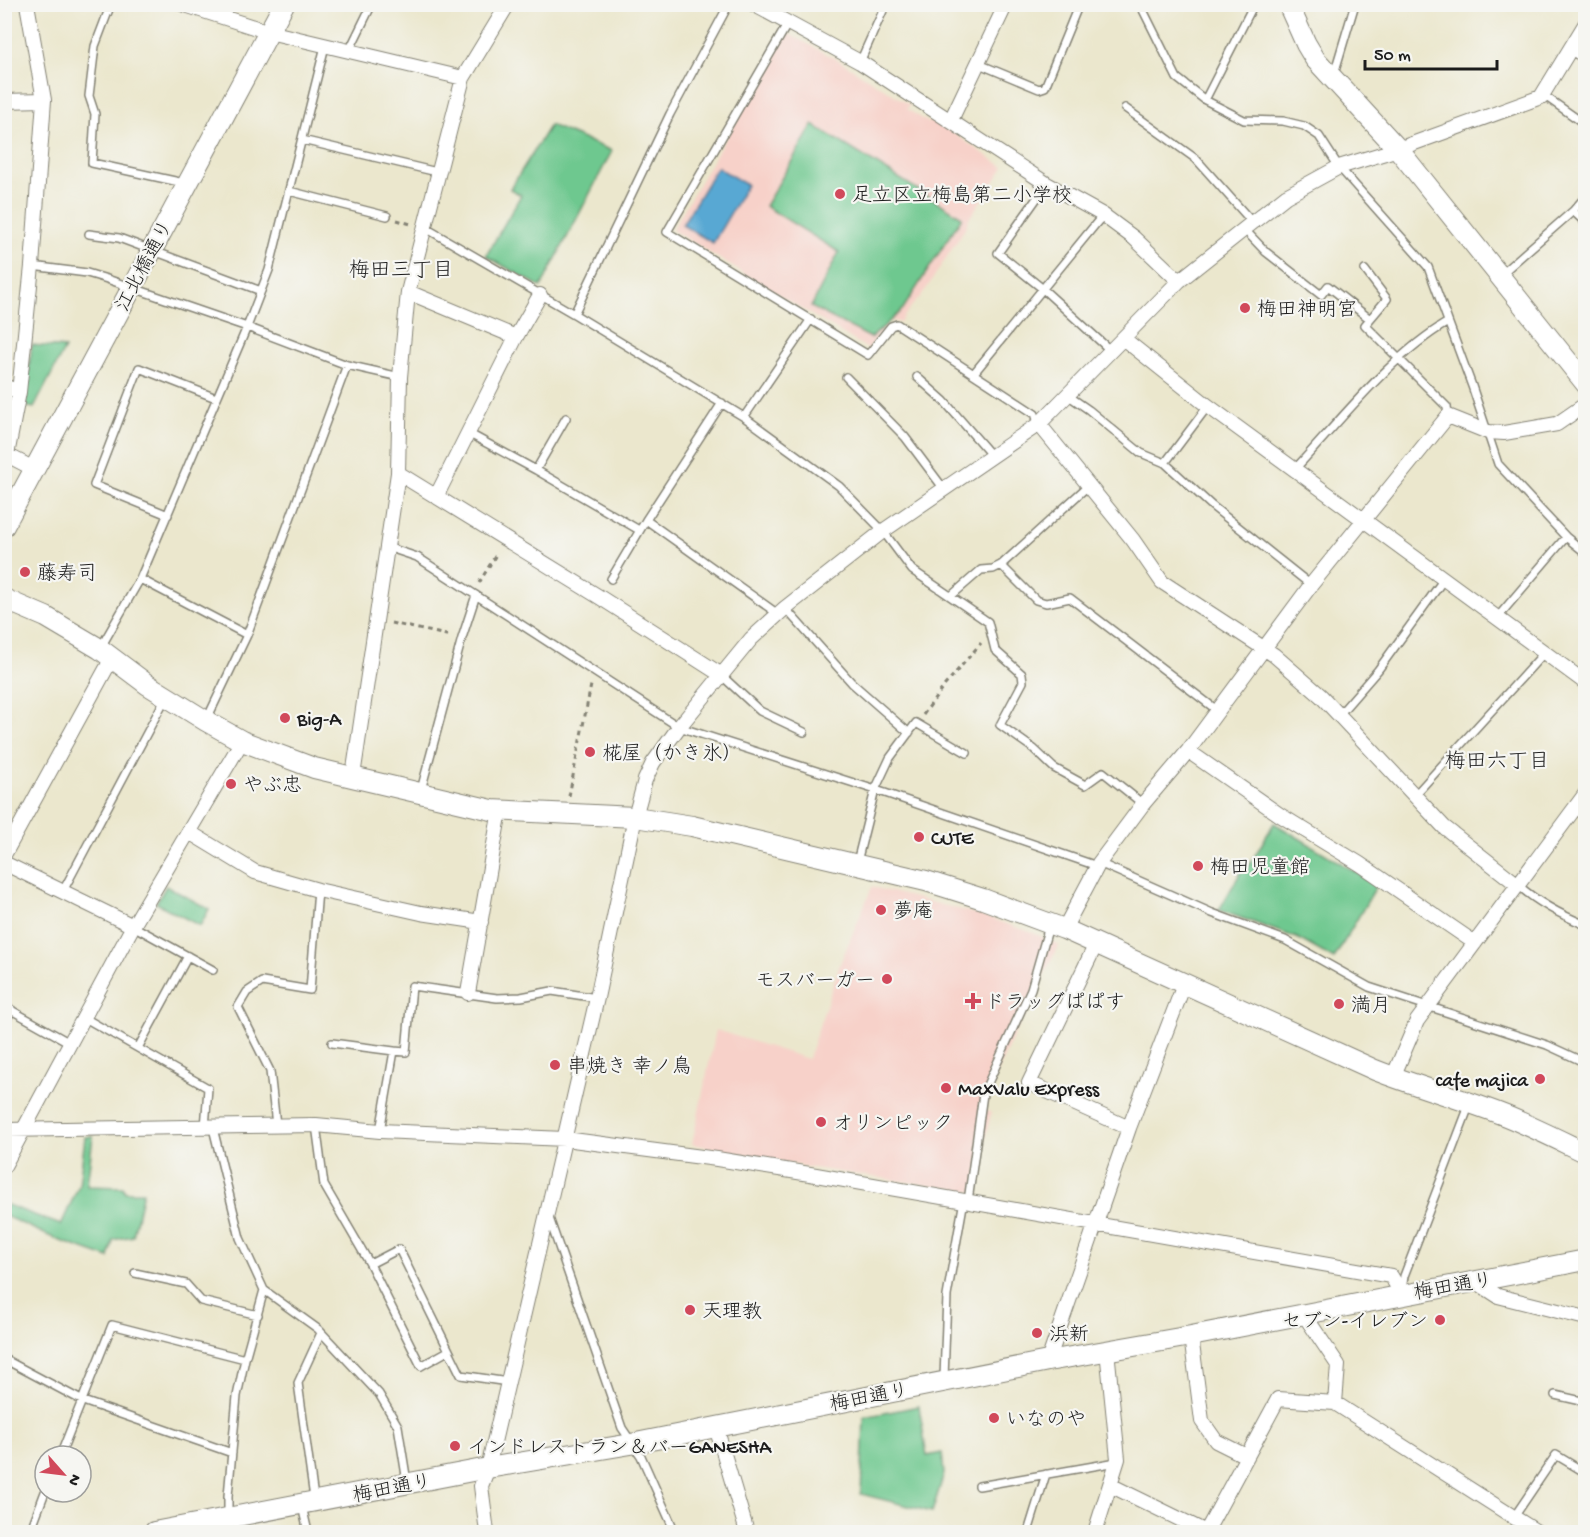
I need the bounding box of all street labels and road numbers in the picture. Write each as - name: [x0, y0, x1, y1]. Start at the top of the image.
- street label: 江北橋通り: [112, 217, 180, 316]
- street label: 梅田通り: [1412, 1269, 1495, 1307]
- street label: 梅田通り: [828, 1380, 911, 1418]
- street label: 梅田通り: [351, 1471, 434, 1509]

